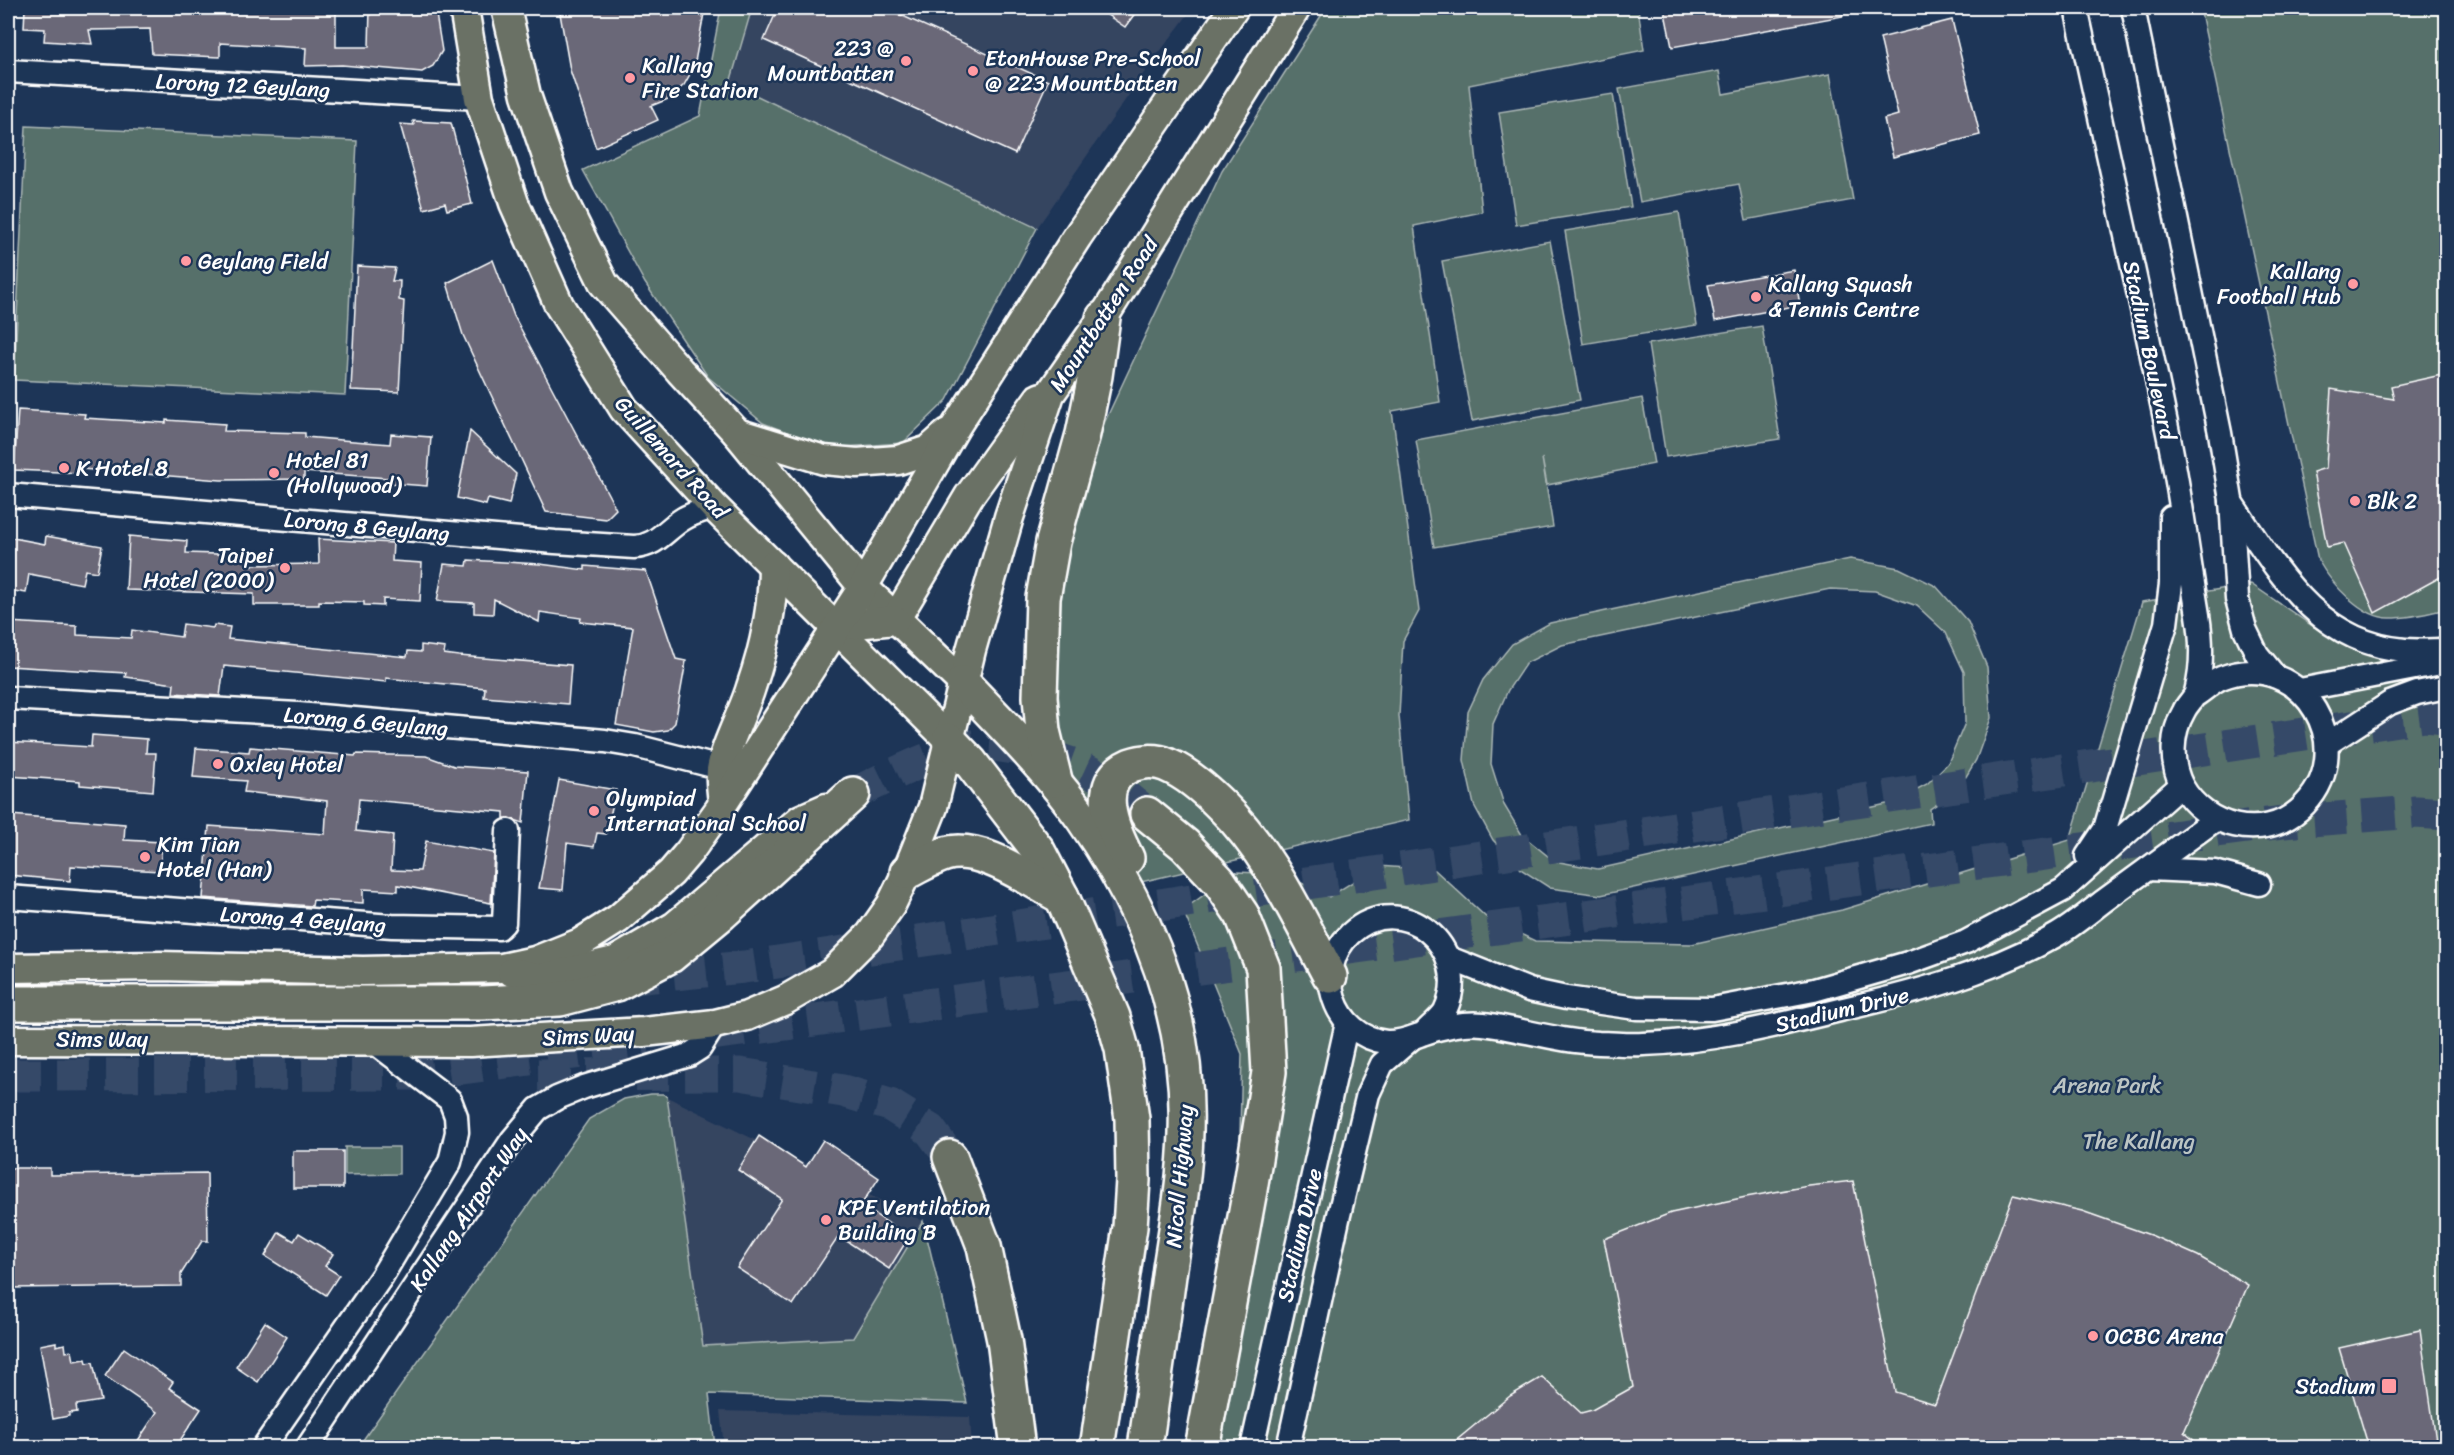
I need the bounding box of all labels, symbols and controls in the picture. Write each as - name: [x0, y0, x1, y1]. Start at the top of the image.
- place label: 223 @ Mountbatten: [767, 29, 894, 93]
- place label: EtonHouse Pre-School @ 223 Mountbatten: [985, 39, 1201, 103]
- place label: Kallang Fire Station: [642, 46, 759, 110]
- marker: 223 @ Mountbatten: [899, 54, 913, 68]
- street label: Lorong 12 Geylang: [155, 61, 331, 110]
- marker: EtonHouse Pre-School @ 223 Mountbatten: [966, 64, 980, 78]
- marker: Kallang Fire Station: [623, 71, 637, 85]
- street label: Mountbatten Road: [1038, 227, 1169, 400]
- place label: Geylang Field: [198, 242, 329, 281]
- place label: Kallang Football Hub: [2217, 252, 2341, 316]
- marker: Geylang Field: [179, 254, 193, 268]
- street label: Stadium Boulevard: [2111, 257, 2188, 445]
- place label: Kallang Squash & Tennis Centre: [1768, 265, 1920, 329]
- marker: Kallang Football Hub: [2346, 277, 2360, 291]
- marker: Kallang Squash & Tennis Centre: [1749, 290, 1763, 304]
- street label: Guillemard Road: [605, 386, 739, 529]
- place label: Hotel 81 (Hollywood): [286, 441, 402, 505]
- place label: K Hotel 8: [76, 449, 168, 488]
- marker: K Hotel 8: [57, 461, 71, 475]
- marker: Hotel 81 (Hollywood): [267, 466, 281, 480]
- place label: Blk 2: [2367, 482, 2418, 521]
- marker: Blk 2: [2348, 494, 2362, 508]
- street label: Lorong 8 Geylang: [283, 500, 451, 553]
- place label: Taipei Hotel (2000): [143, 536, 274, 600]
- marker: Taipei Hotel (2000): [278, 561, 292, 575]
- street label: Lorong 6 Geylang: [282, 695, 450, 748]
- place label: Oxley Hotel: [230, 745, 344, 784]
- marker: Oxley Hotel: [211, 757, 225, 771]
- place label: Olympiad International School: [605, 779, 807, 843]
- marker: Olympiad International School: [587, 804, 601, 818]
- place label: Kim Tian Hotel (Han): [157, 825, 272, 889]
- marker: Kim Tian Hotel (Han): [138, 850, 152, 864]
- street label: Lorong 4 Geylang: [219, 894, 387, 945]
- street label: Stadium Drive: [1771, 975, 1913, 1044]
- street label: Sims Way: [541, 1014, 636, 1057]
- street label: Sims Way: [56, 1020, 149, 1059]
- park label: Arena Park: [2052, 1066, 2162, 1105]
- street label: Nicoll Highway: [1154, 1102, 1205, 1249]
- street label: Kallang Airport Way: [398, 1118, 539, 1300]
- park label: The Kallang: [2083, 1122, 2195, 1161]
- street label: Stadium Drive: [1265, 1164, 1334, 1306]
- place label: KPE Ventilation Building B: [838, 1188, 990, 1252]
- marker: KPE Ventilation Building B: [819, 1213, 833, 1227]
- place label: OCBC Arena: [2105, 1317, 2224, 1356]
- marker: OCBC Arena: [2086, 1329, 2100, 1343]
- place label: Stadium: [2295, 1367, 2376, 1406]
- marker: Stadium: [2380, 1377, 2398, 1395]

